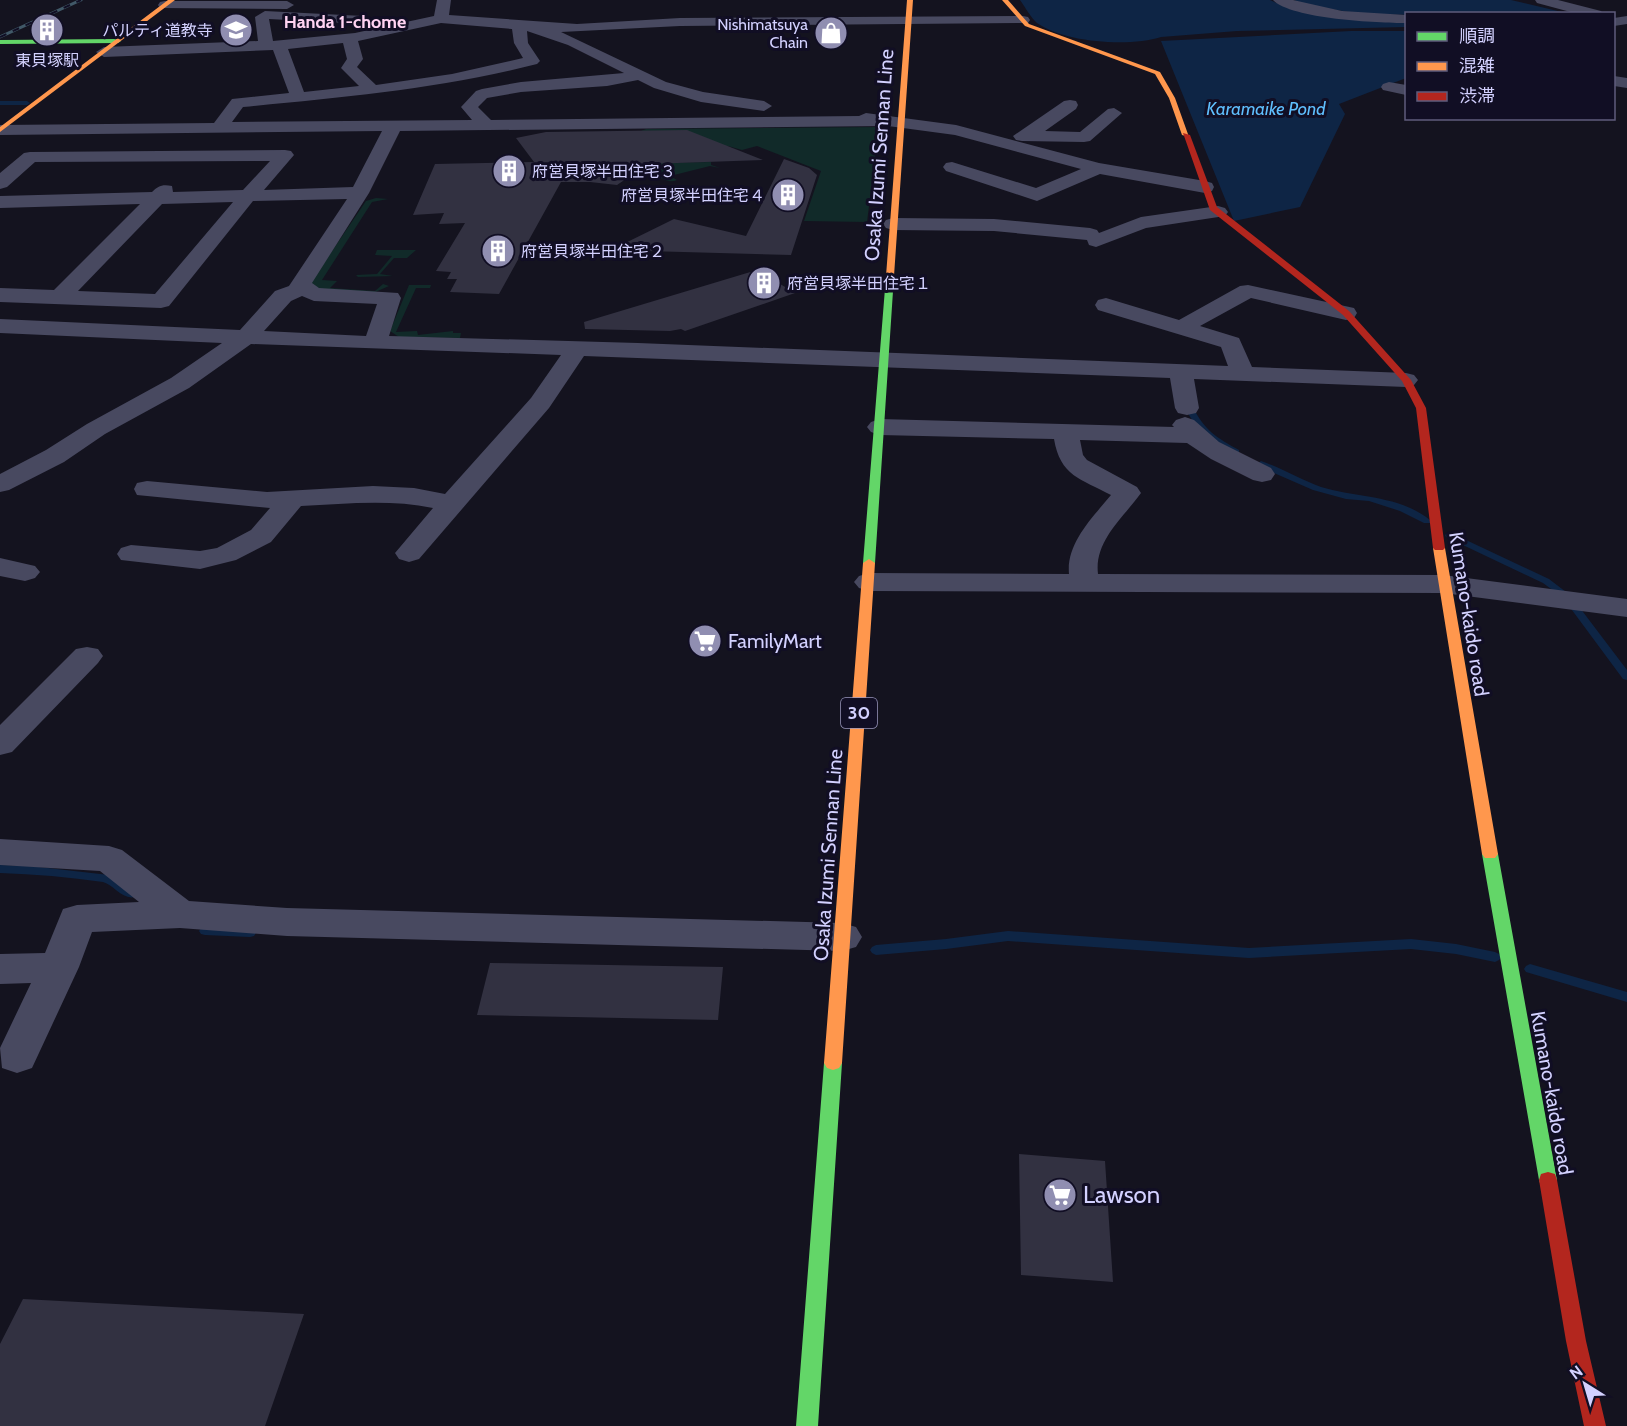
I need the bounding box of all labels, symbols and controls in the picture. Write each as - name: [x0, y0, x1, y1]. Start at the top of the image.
- district label: Handa 1-chome: [284, 11, 406, 33]
- building icon: 東貝塚駅: [29, 12, 65, 48]
- school or university icon: パルティ道教寺: [218, 12, 254, 48]
- legend: [1405, 12, 1615, 120]
- place label: Nishimatsuya Chain: [717, 15, 808, 52]
- shop icon: Nishimatsuya Chain: [813, 15, 849, 51]
- place label: パルティ道教寺: [102, 21, 213, 40]
- text: 順調: [1459, 25, 1495, 47]
- street label: Osaka Izumi Sennan Line: [860, 48, 898, 262]
- place label: 東貝塚駅: [15, 51, 79, 70]
- text: 混雑: [1459, 55, 1495, 77]
- text: 渋滞: [1459, 85, 1495, 107]
- water label: Karamaike Pond: [1206, 98, 1326, 120]
- building icon: 府営貝塚半田住宅３: [491, 153, 527, 189]
- place label: 府営貝塚半田住宅３: [532, 162, 676, 181]
- building icon: 府営貝塚半田住宅４: [770, 177, 806, 213]
- place label: 府営貝塚半田住宅４: [621, 186, 765, 205]
- building icon: 府営貝塚半田住宅２: [480, 233, 516, 269]
- place label: 府営貝塚半田住宅２: [521, 242, 665, 261]
- building icon: 府営貝塚半田住宅１: [746, 265, 782, 301]
- place label: 府営貝塚半田住宅１: [787, 274, 931, 293]
- street label: Kumano-kaido road: [1444, 530, 1494, 698]
- supermarket icon: FamilyMart: [687, 623, 723, 659]
- place label: FamilyMart: [728, 629, 822, 653]
- road number: 30: [841, 698, 877, 728]
- street label: Osaka Izumi Sennan Line: [809, 748, 847, 962]
- street label: Kumano-kaido road: [1526, 1009, 1578, 1177]
- supermarket icon: Lawson: [1042, 1177, 1078, 1213]
- place label: Lawson: [1083, 1180, 1160, 1209]
- north arrow: [1555, 1354, 1615, 1414]
- text: N: [1566, 1361, 1587, 1383]

